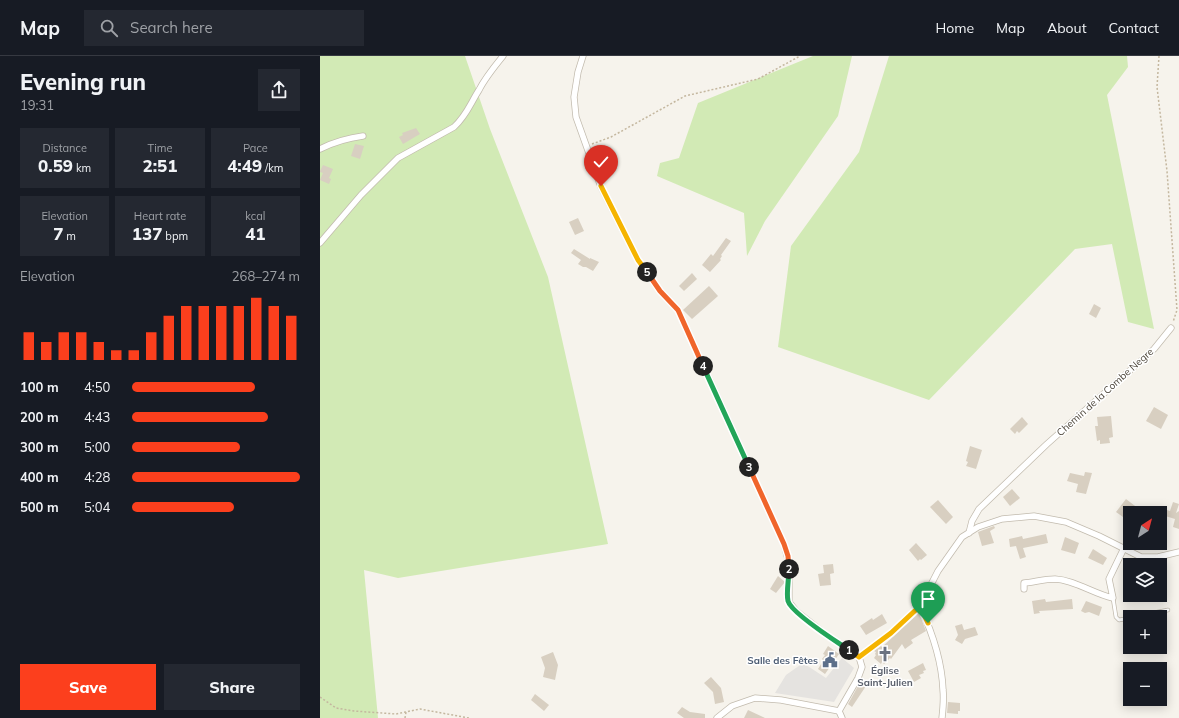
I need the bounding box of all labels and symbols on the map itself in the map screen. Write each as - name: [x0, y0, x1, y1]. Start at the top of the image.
- pin: [584, 145, 618, 186]
- pin: 5: [637, 262, 657, 282]
- street label: Chemin de la Combe Negre: [1054, 345, 1156, 439]
- pin: 4: [693, 356, 713, 376]
- pin: 3: [739, 457, 759, 477]
- north arrow: [1123, 506, 1167, 550]
- pin: 2: [779, 559, 799, 579]
- pin: [911, 582, 945, 623]
- pin: 1: [839, 640, 859, 660]
- church icon: Église Saint-Julien: [876, 645, 894, 663]
- public building icon: Salle des Fêtes: [821, 651, 839, 669]
- place label: Salle des Fêtes: [747, 654, 818, 667]
- place label: Église Saint-Julien: [857, 664, 913, 689]

